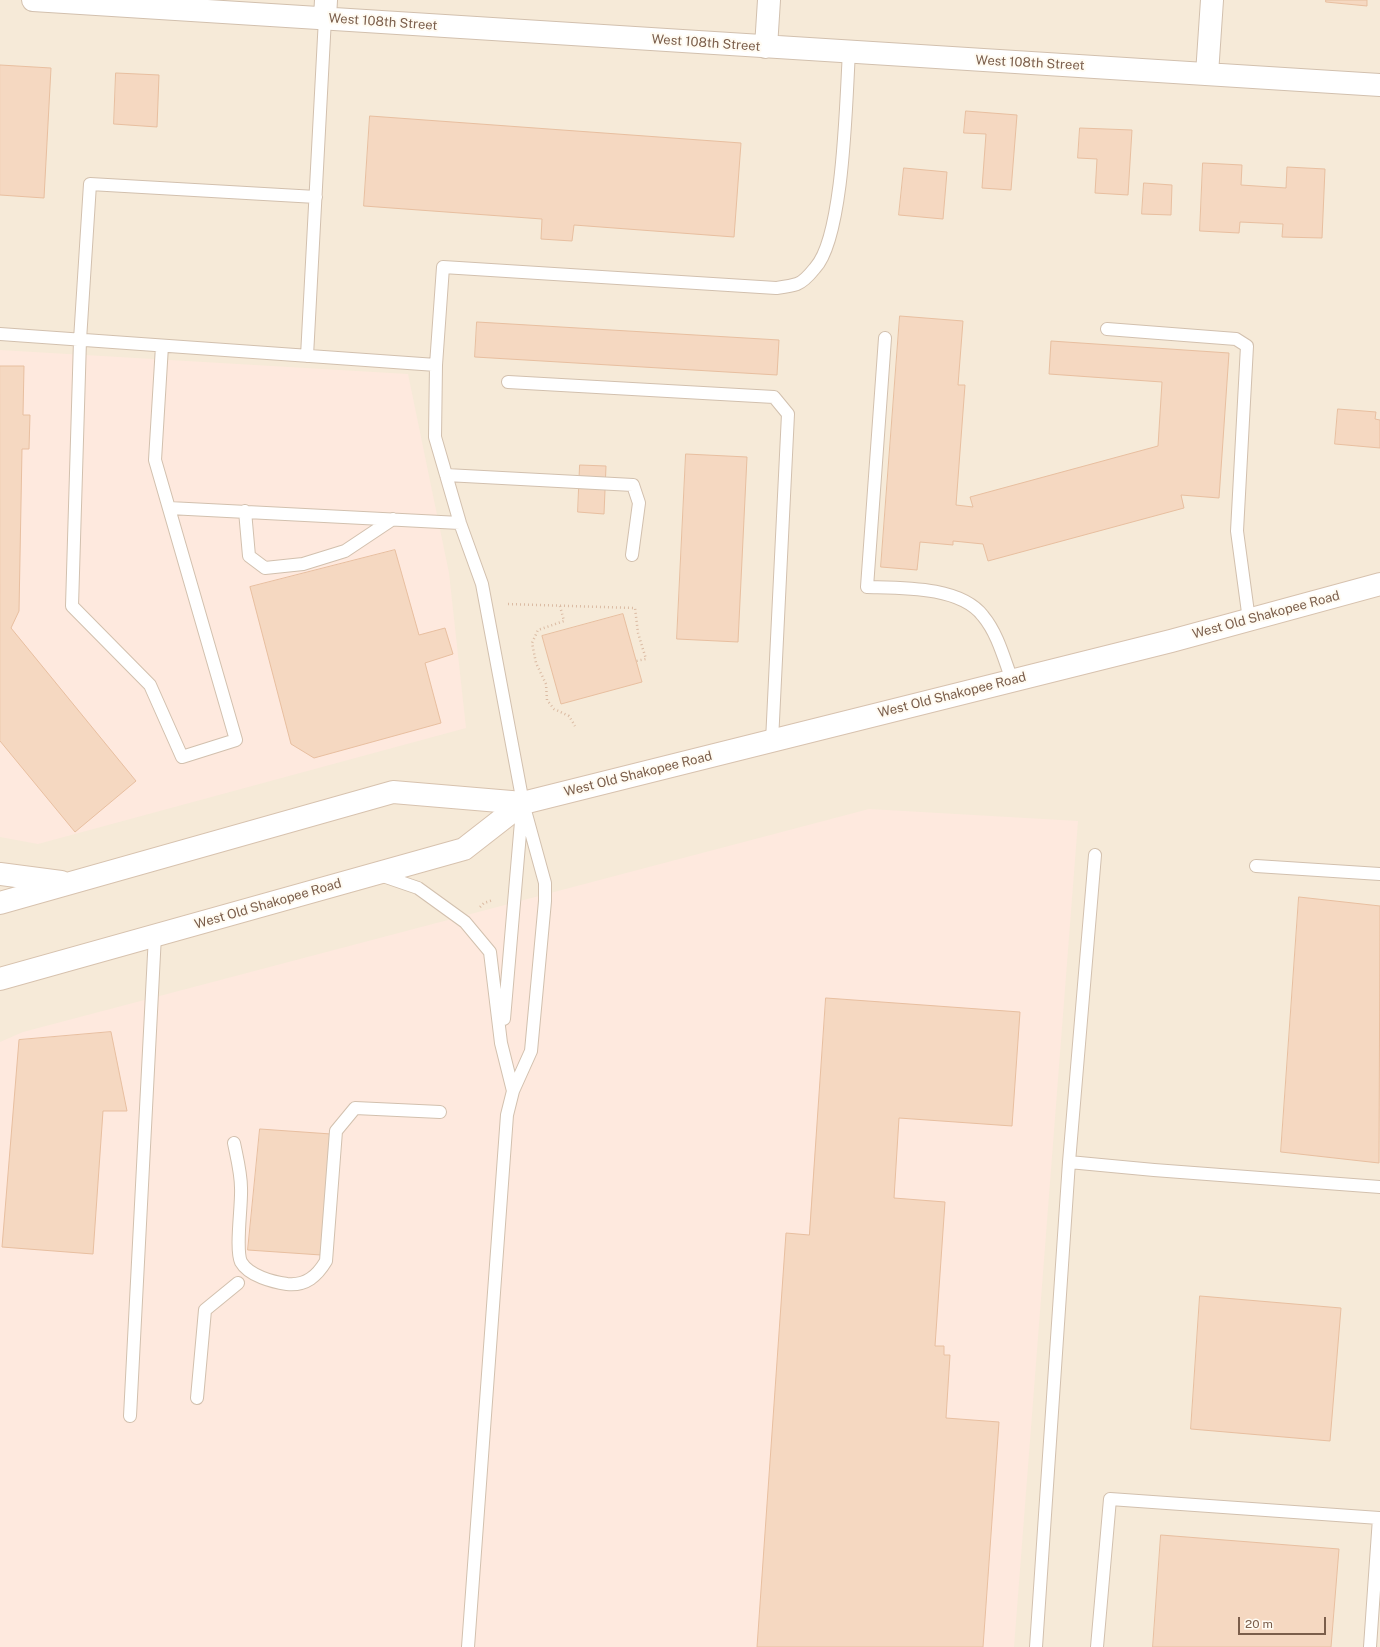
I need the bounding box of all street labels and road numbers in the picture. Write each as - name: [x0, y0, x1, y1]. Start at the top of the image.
- street label: West 108th Street: [328, 10, 438, 34]
- street label: West 108th Street: [651, 31, 761, 55]
- street label: West 108th Street: [975, 52, 1085, 74]
- street label: West Old Shakopee Road: [1191, 588, 1341, 642]
- street label: West Old Shakopee Road: [876, 669, 1028, 721]
- street label: West Old Shakopee Road: [562, 748, 714, 800]
- street label: West Old Shakopee Road: [193, 876, 343, 932]

